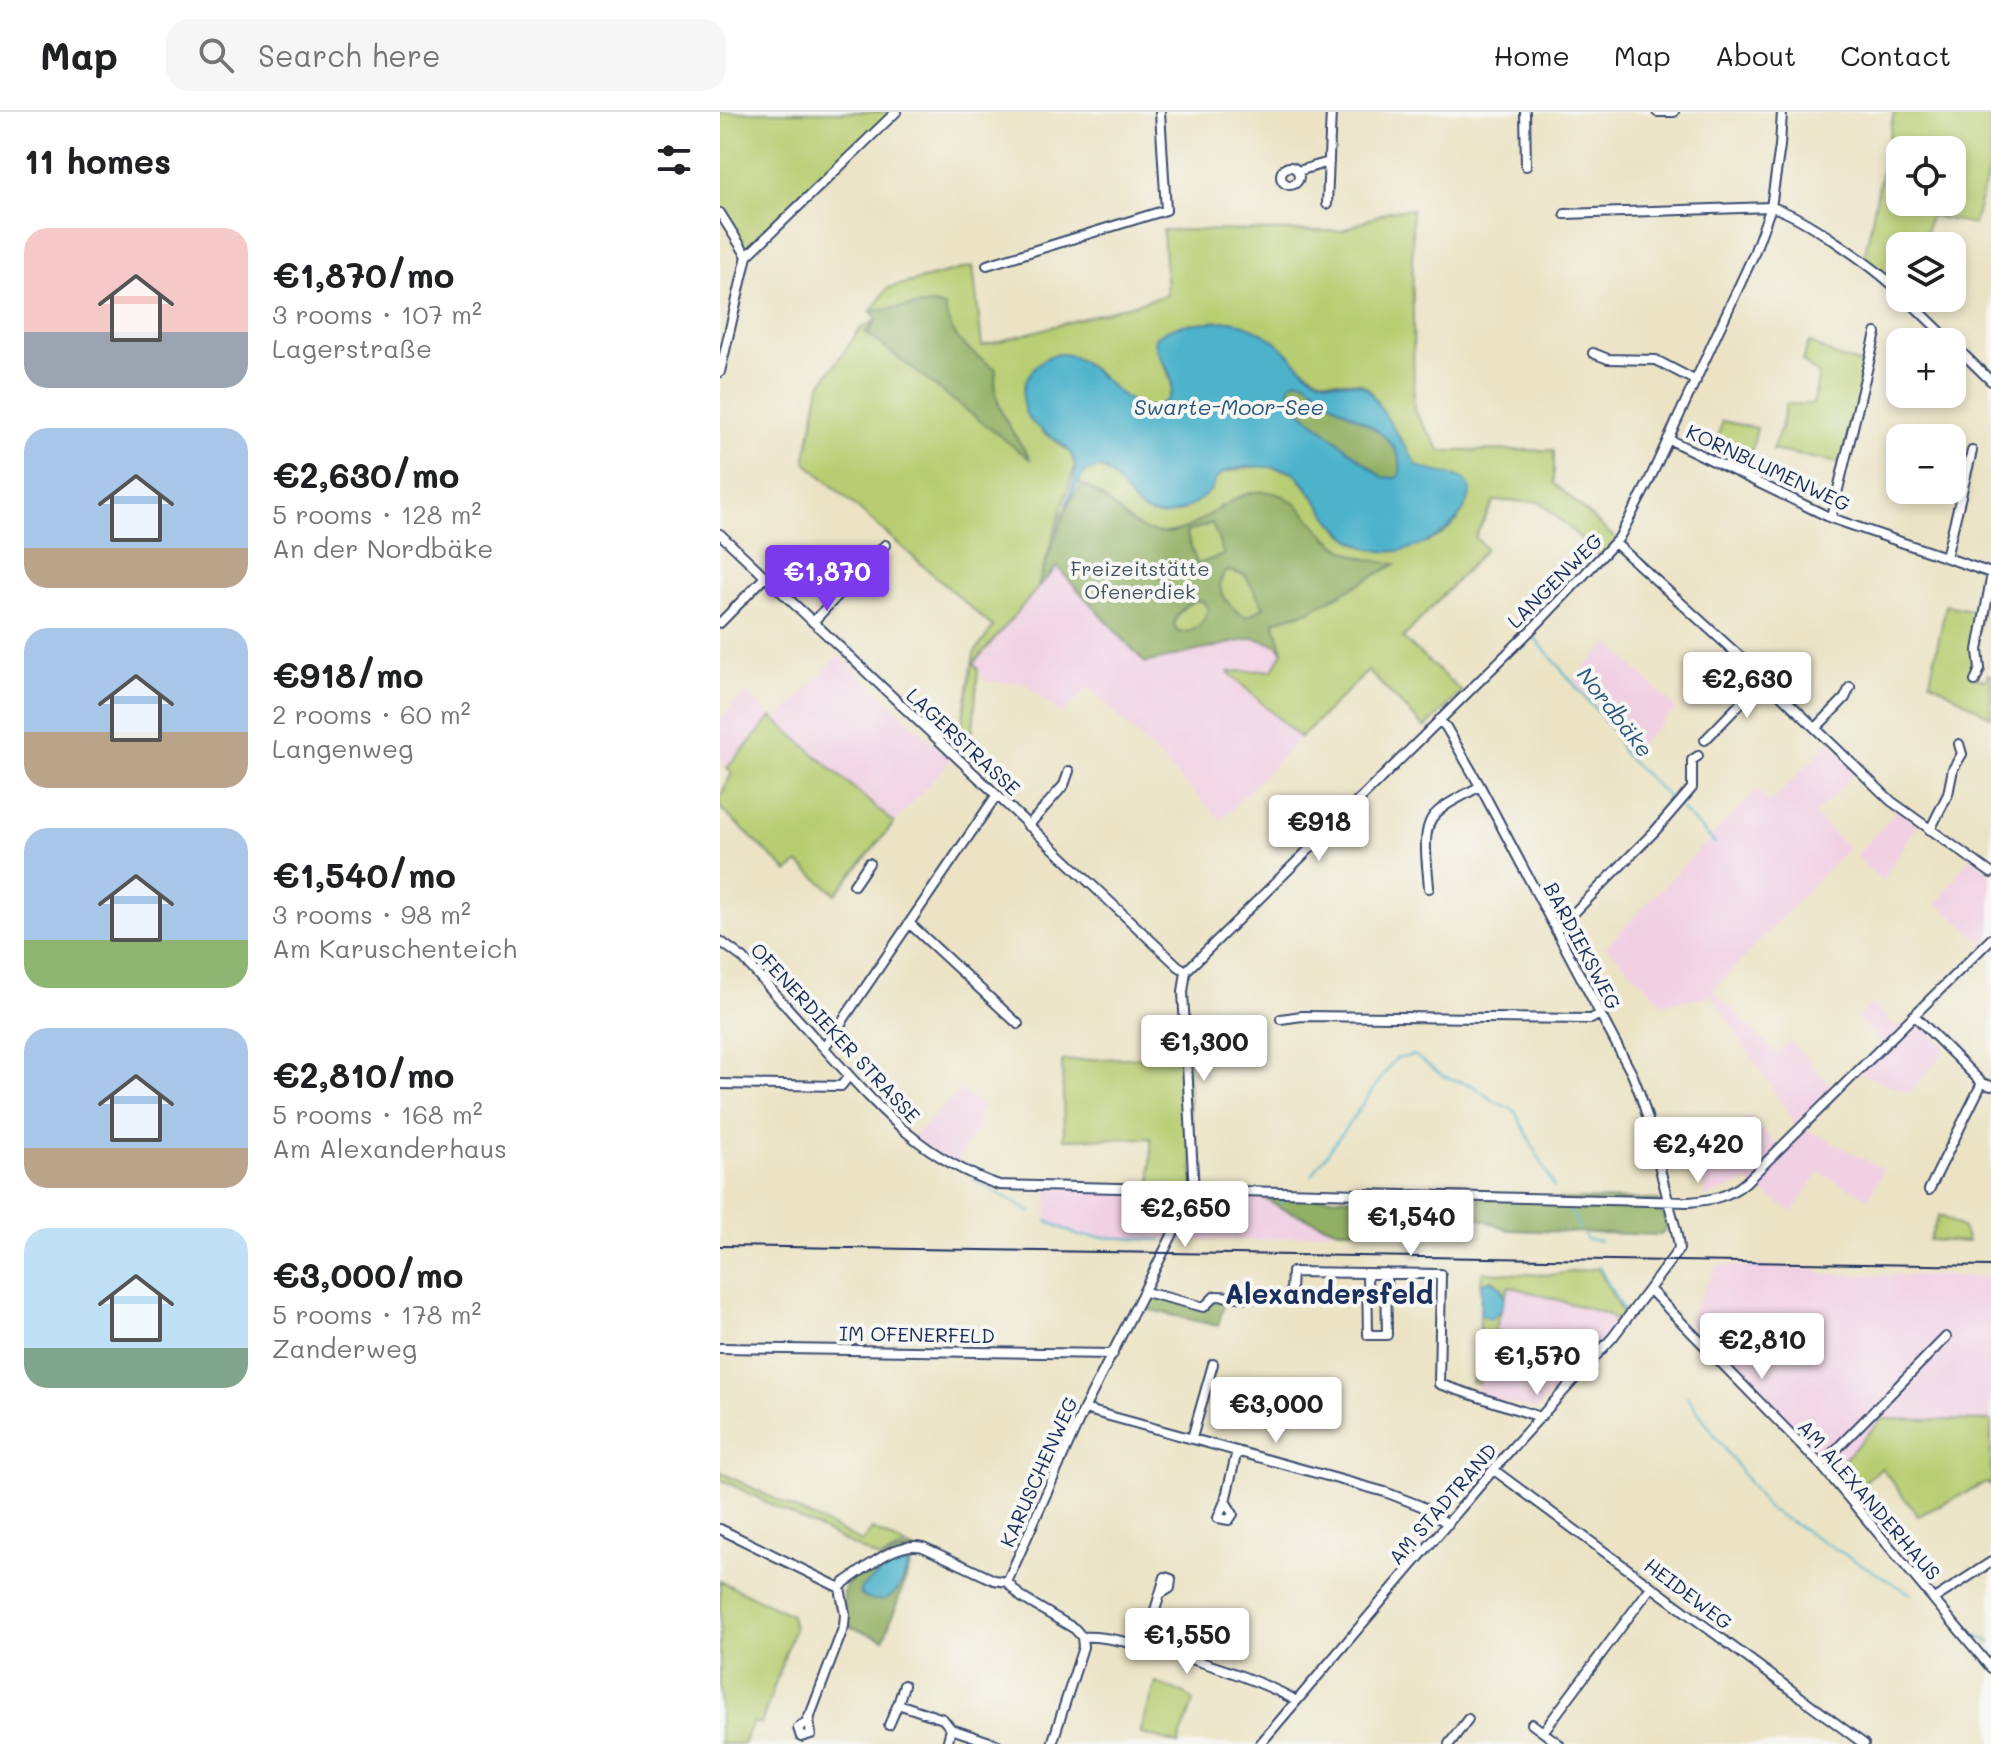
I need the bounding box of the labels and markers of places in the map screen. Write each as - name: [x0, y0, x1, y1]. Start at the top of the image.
- pin: €1,870: [762, 545, 892, 613]
- pin: €2,630: [1682, 652, 1812, 720]
- pin: €918: [1272, 795, 1366, 863]
- pin: €1,300: [1139, 1015, 1269, 1083]
- pin: €2,420: [1633, 1117, 1763, 1185]
- pin: €2,650: [1120, 1181, 1250, 1249]
- pin: €1,540: [1346, 1190, 1476, 1258]
- pin: €2,810: [1697, 1313, 1827, 1381]
- pin: €1,570: [1472, 1329, 1602, 1397]
- pin: €3,000: [1211, 1377, 1341, 1445]
- pin: €1,550: [1122, 1608, 1252, 1676]

